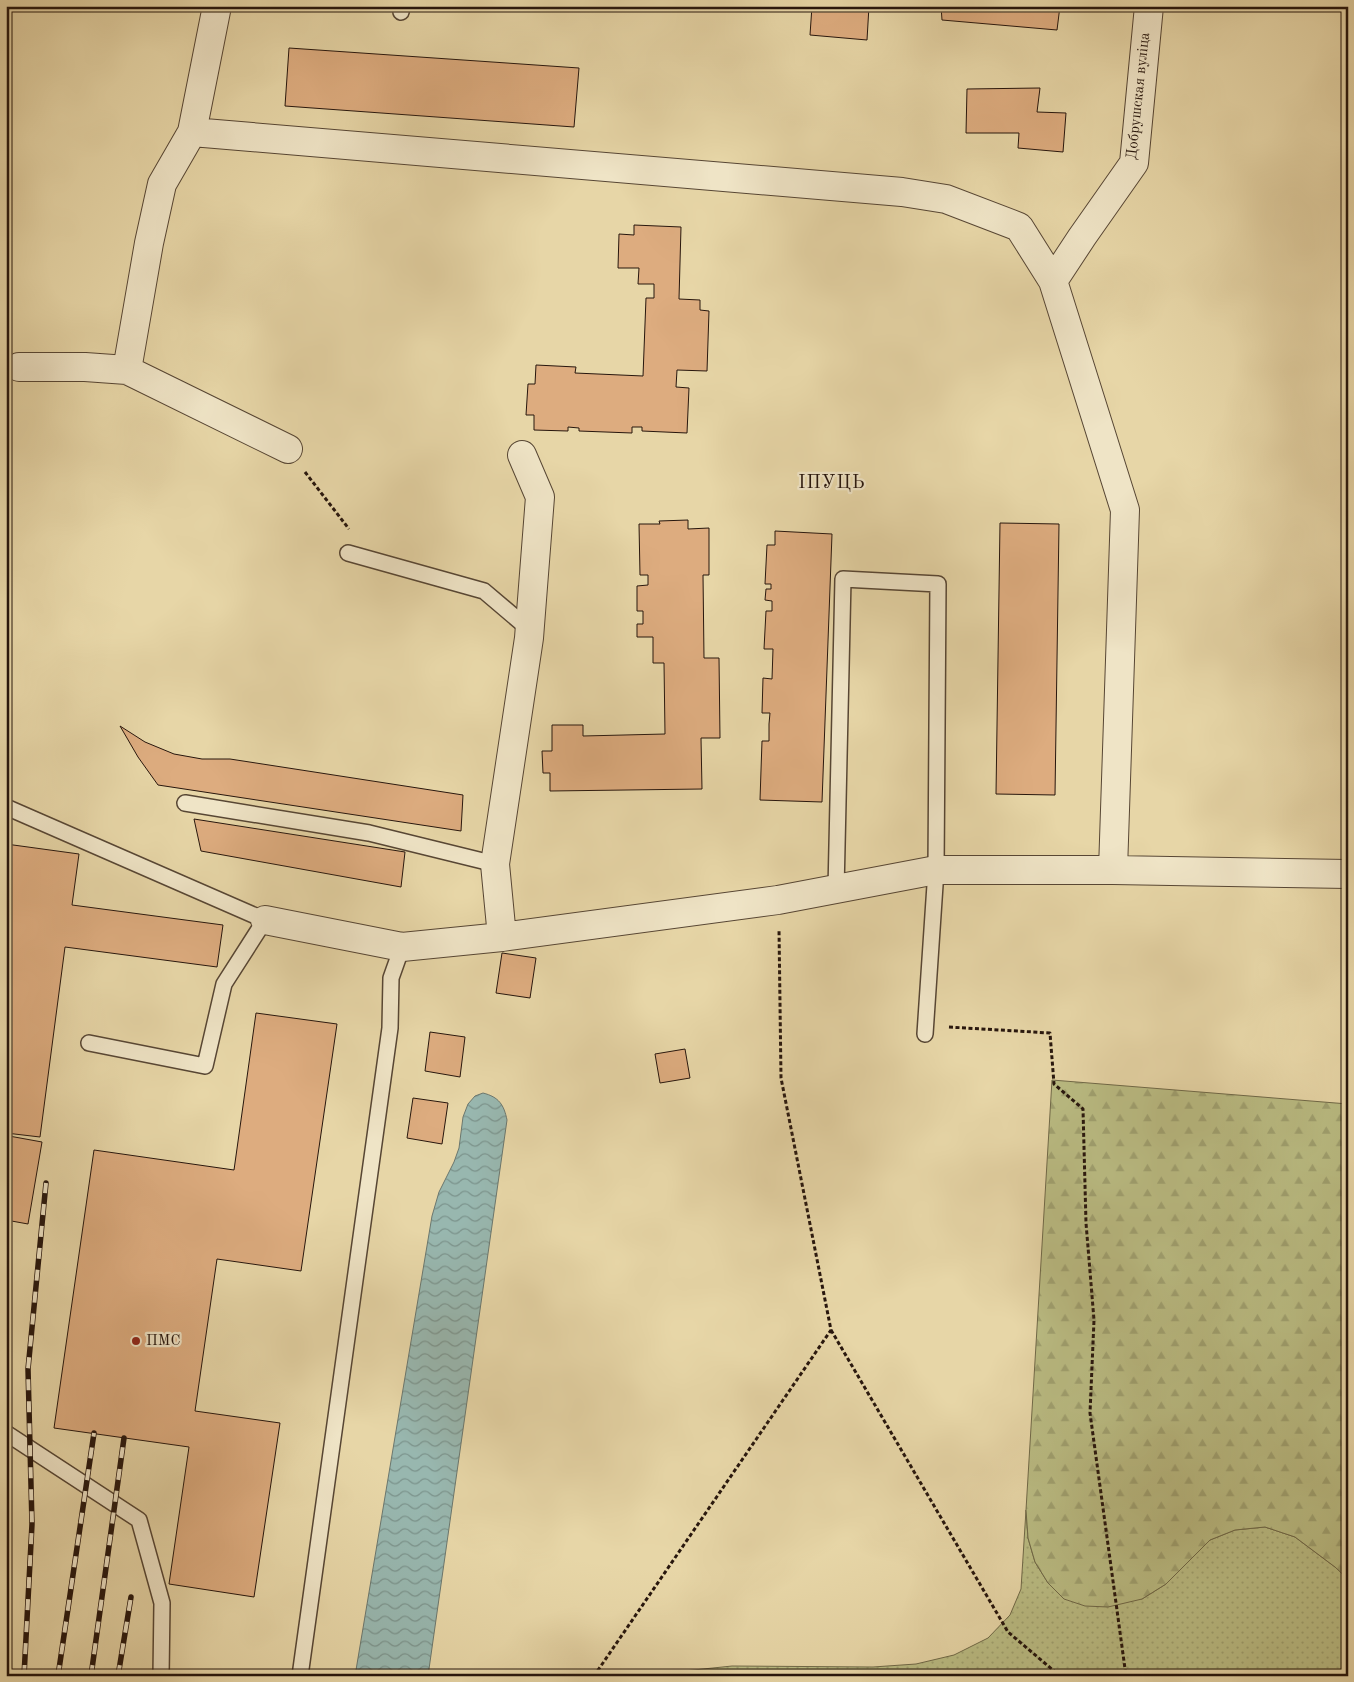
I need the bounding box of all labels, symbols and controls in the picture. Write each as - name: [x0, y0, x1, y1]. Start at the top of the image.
- street label: Добрушская вуліца: [1125, 31, 1153, 160]
- district label: ІПУЦЬ: [798, 474, 866, 492]
- place label: ПМС: [146, 1334, 180, 1349]
- marker: ПМС: [130, 1335, 142, 1347]

